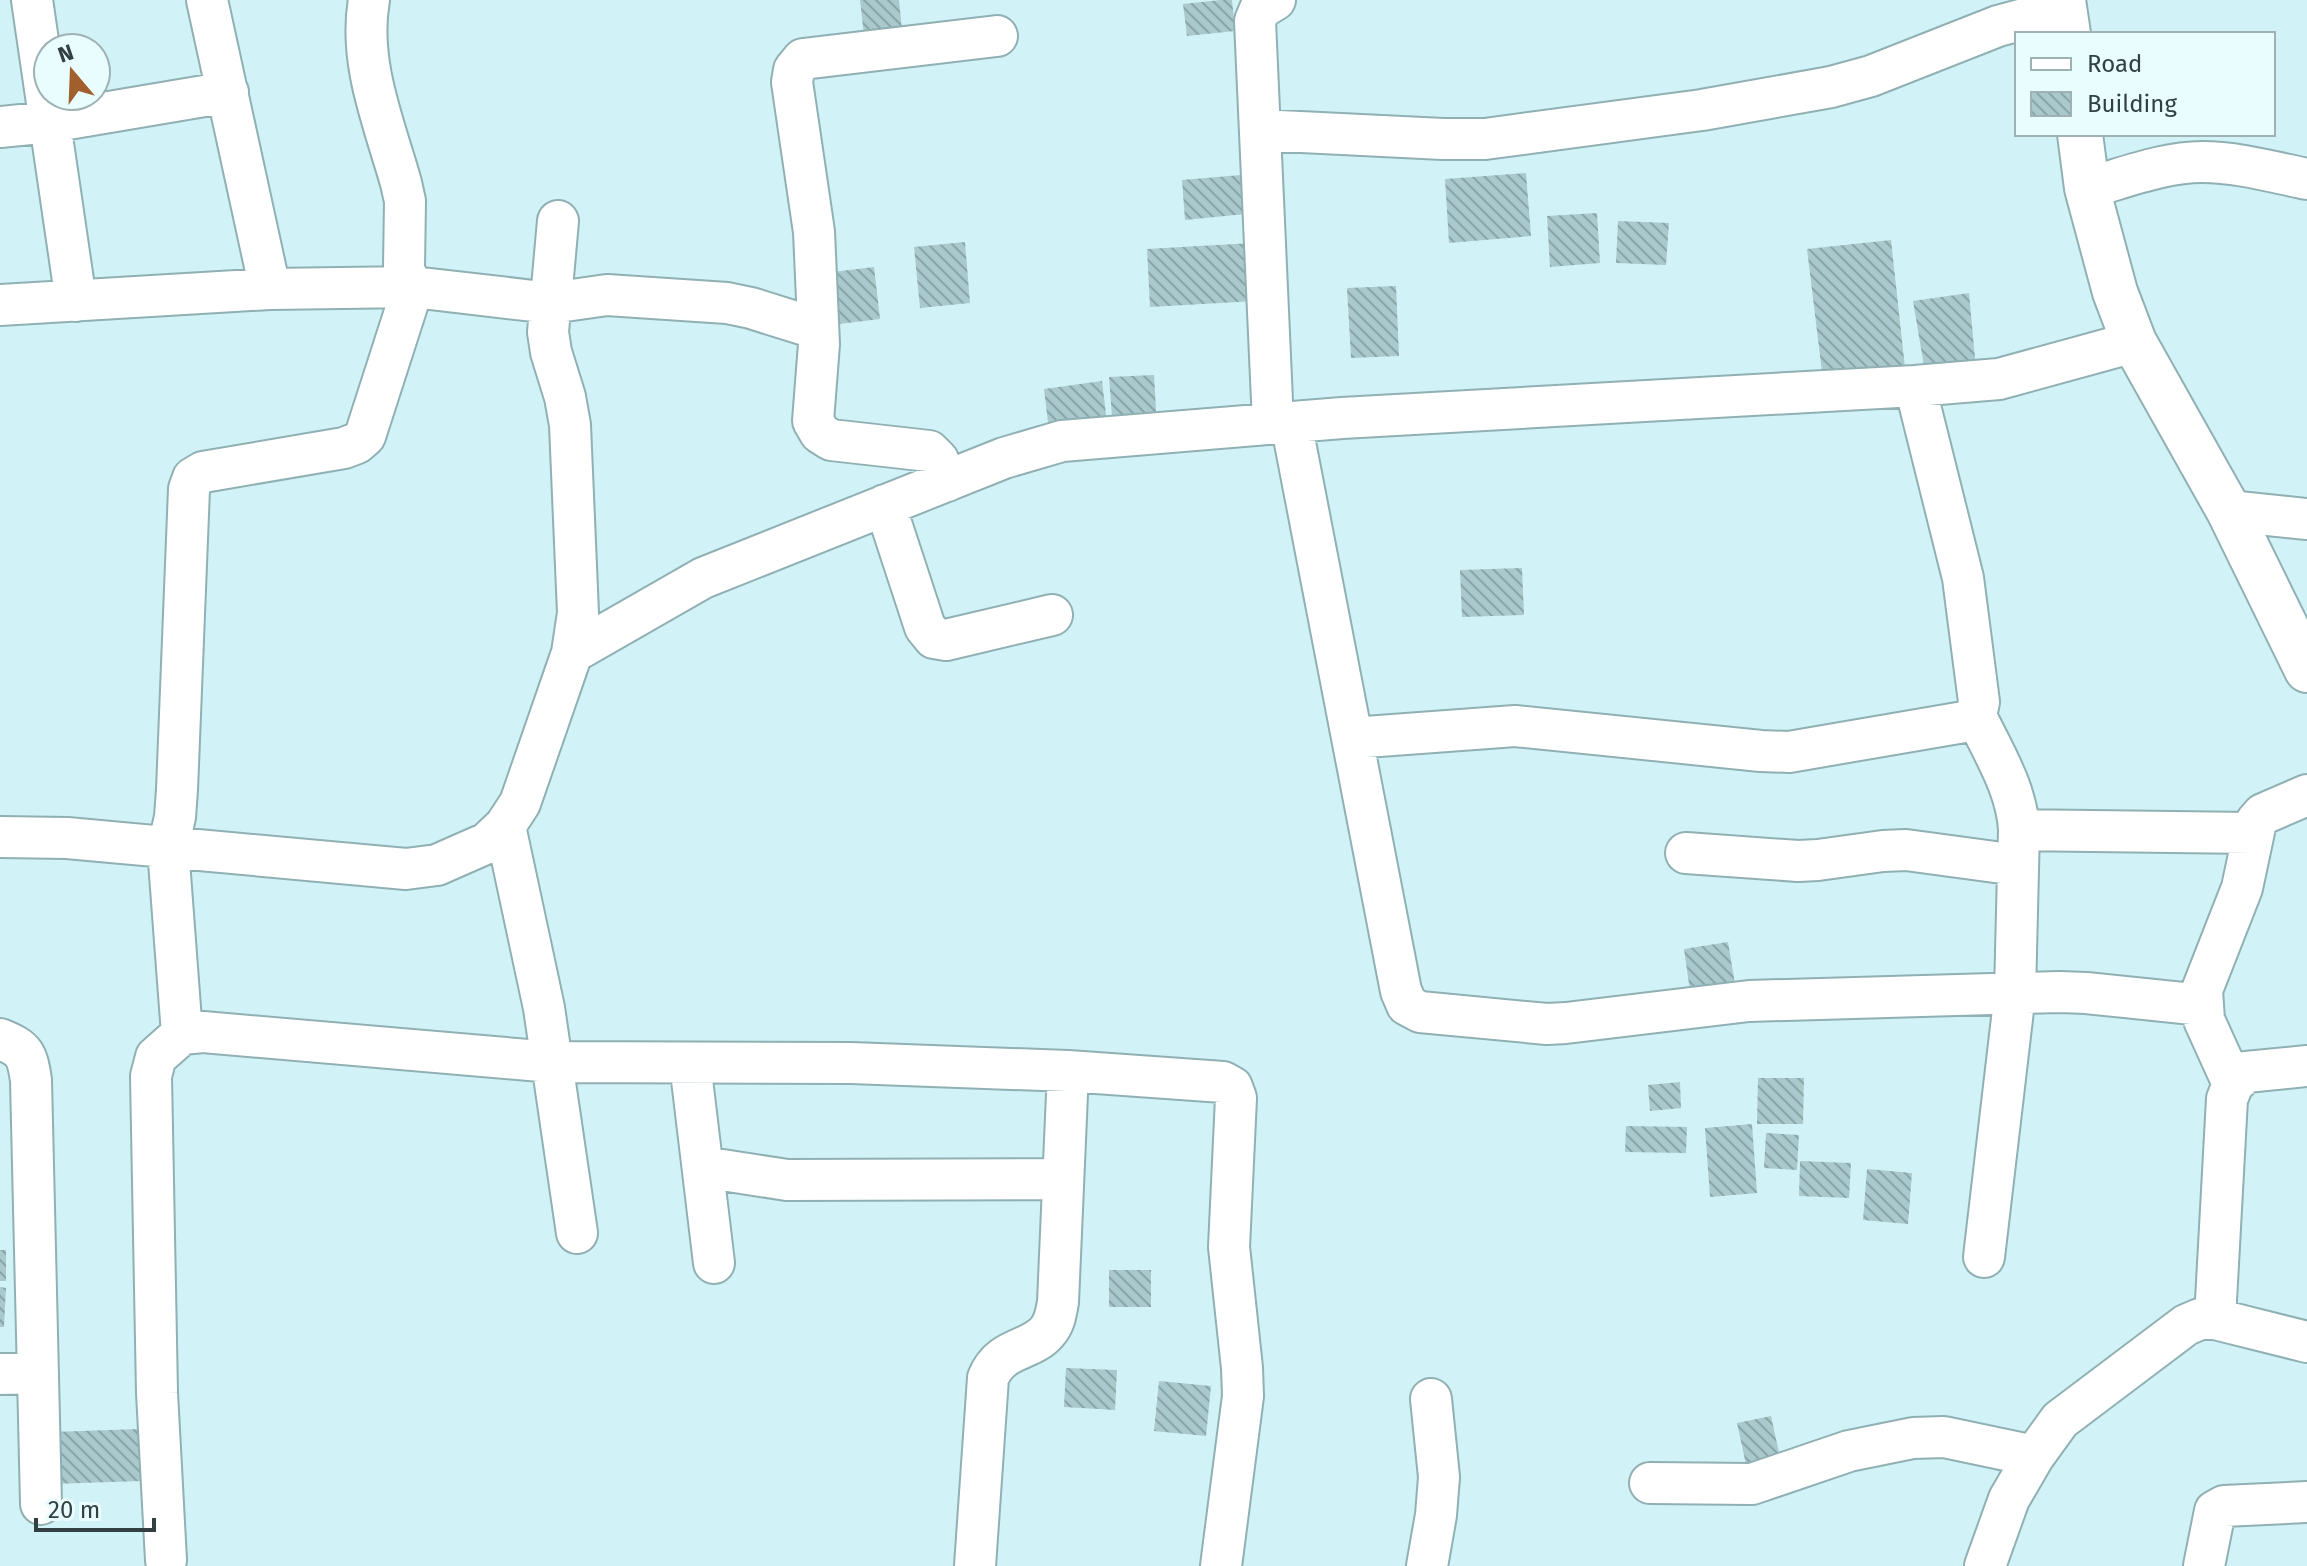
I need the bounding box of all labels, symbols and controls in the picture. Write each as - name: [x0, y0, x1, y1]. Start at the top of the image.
- north arrow: [32, 32, 112, 112]
- legend: [2015, 32, 2275, 136]
- text: N: [54, 38, 77, 69]
- text: Road: [2087, 50, 2142, 78]
- text: Building: [2087, 90, 2177, 118]
- scale bar: [36, 1482, 154, 1532]
- text: 20 m: [48, 1496, 100, 1524]

